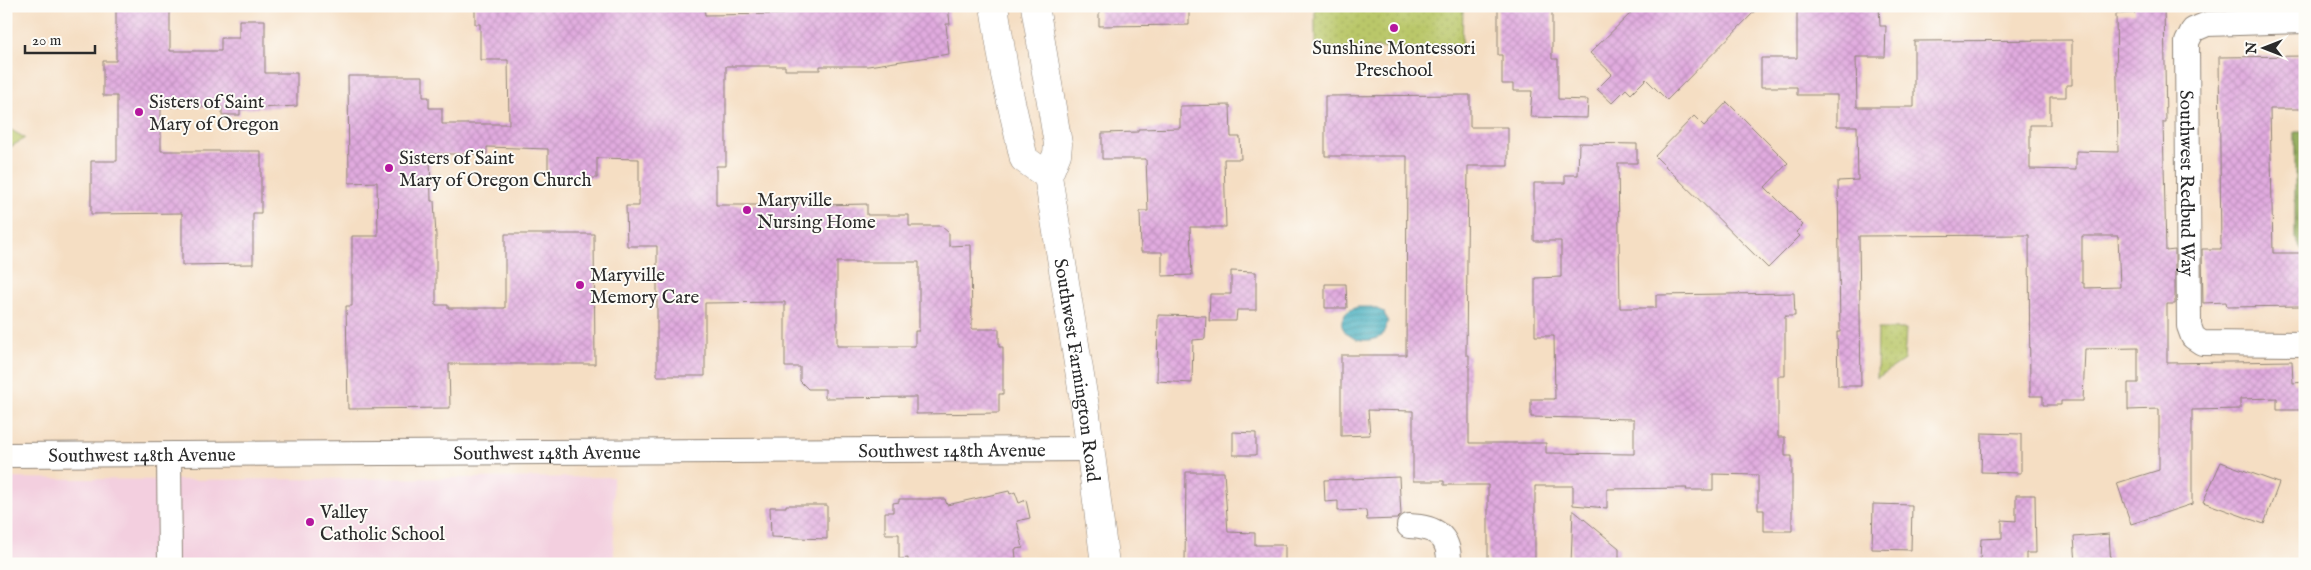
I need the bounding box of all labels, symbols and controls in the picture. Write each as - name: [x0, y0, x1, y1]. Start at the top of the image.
- scale bar: [25, 22, 95, 54]
- marker: Sunshine Montessori Preschool: [1388, 22, 1400, 34]
- north arrow: [2238, 22, 2288, 72]
- text: 20 m: [32, 31, 62, 50]
- place label: Sunshine Montessori Preschool: [1312, 37, 1476, 83]
- text: N: [2243, 42, 2261, 55]
- street label: Southwest Redbud Way: [2173, 90, 2199, 277]
- place label: Sisters of Saint Mary of Oregon: [149, 91, 279, 137]
- marker: Sisters of Saint Mary of Oregon: [133, 106, 145, 118]
- place label: Sisters of Saint Mary of Oregon Church: [399, 147, 592, 193]
- marker: Sisters of Saint Mary of Oregon Church: [383, 162, 395, 174]
- place label: Maryville Nursing Home: [757, 189, 876, 235]
- marker: Maryville Nursing Home: [741, 204, 753, 216]
- street label: Southwest Farmington Road: [1047, 257, 1105, 484]
- place label: Maryville Memory Care: [590, 264, 699, 310]
- marker: Maryville Memory Care: [574, 279, 586, 291]
- street label: Southwest 148th Avenue: [858, 439, 1046, 464]
- street label: Southwest 148th Avenue: [453, 441, 641, 467]
- street label: Southwest 148th Avenue: [48, 444, 236, 469]
- place label: Valley Catholic School: [319, 501, 445, 547]
- marker: Valley Catholic School: [304, 516, 316, 528]

